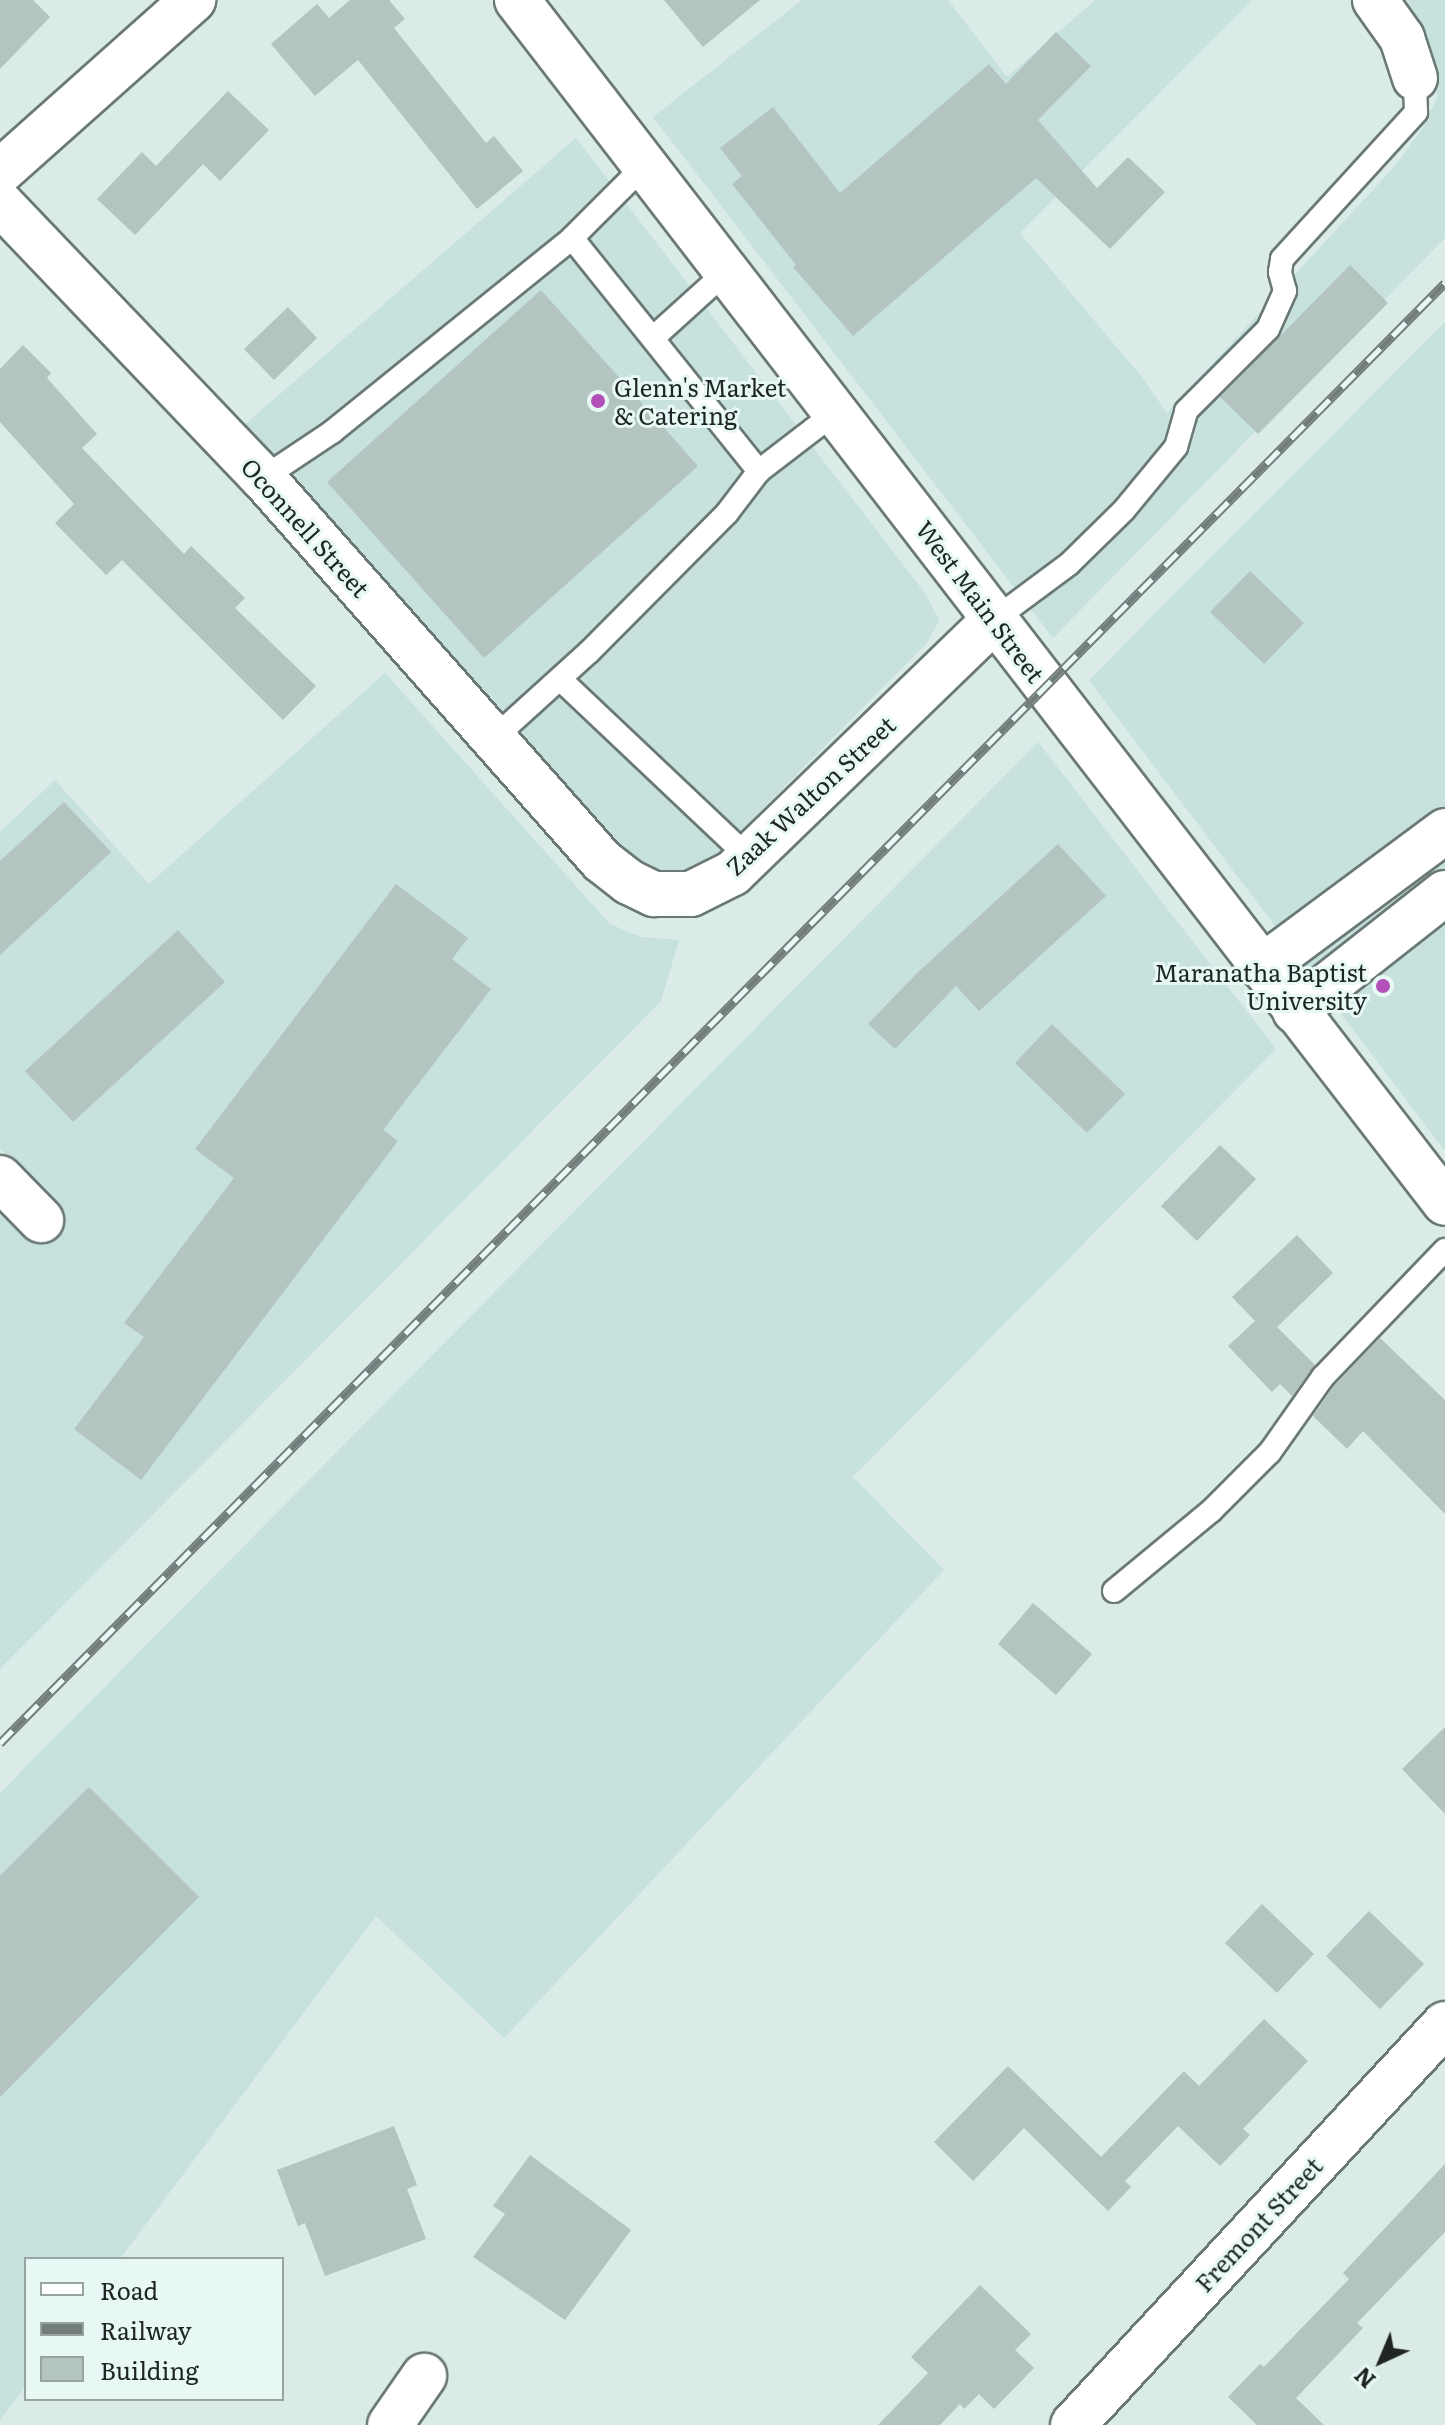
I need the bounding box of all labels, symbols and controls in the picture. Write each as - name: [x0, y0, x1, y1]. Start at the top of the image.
- place label: Glenn's Market & Catering: [614, 373, 787, 429]
- marker: Glenn's Market & Catering: [589, 392, 607, 410]
- street label: Oconnell Street: [236, 452, 376, 602]
- street label: West Main Street: [911, 514, 1051, 688]
- street label: Zaak Walton Street: [720, 709, 900, 881]
- place label: Maranatha Baptist University: [1154, 958, 1367, 1014]
- marker: Maranatha Baptist University: [1374, 977, 1392, 995]
- street label: Fremont Street: [1189, 2151, 1327, 2297]
- legend: [24, 2257, 284, 2401]
- text: Road: [100, 2272, 158, 2307]
- text: Railway: [100, 2312, 192, 2347]
- north arrow: [1341, 2321, 1421, 2401]
- text: Building: [100, 2352, 199, 2387]
- text: N: [1346, 2360, 1382, 2397]

